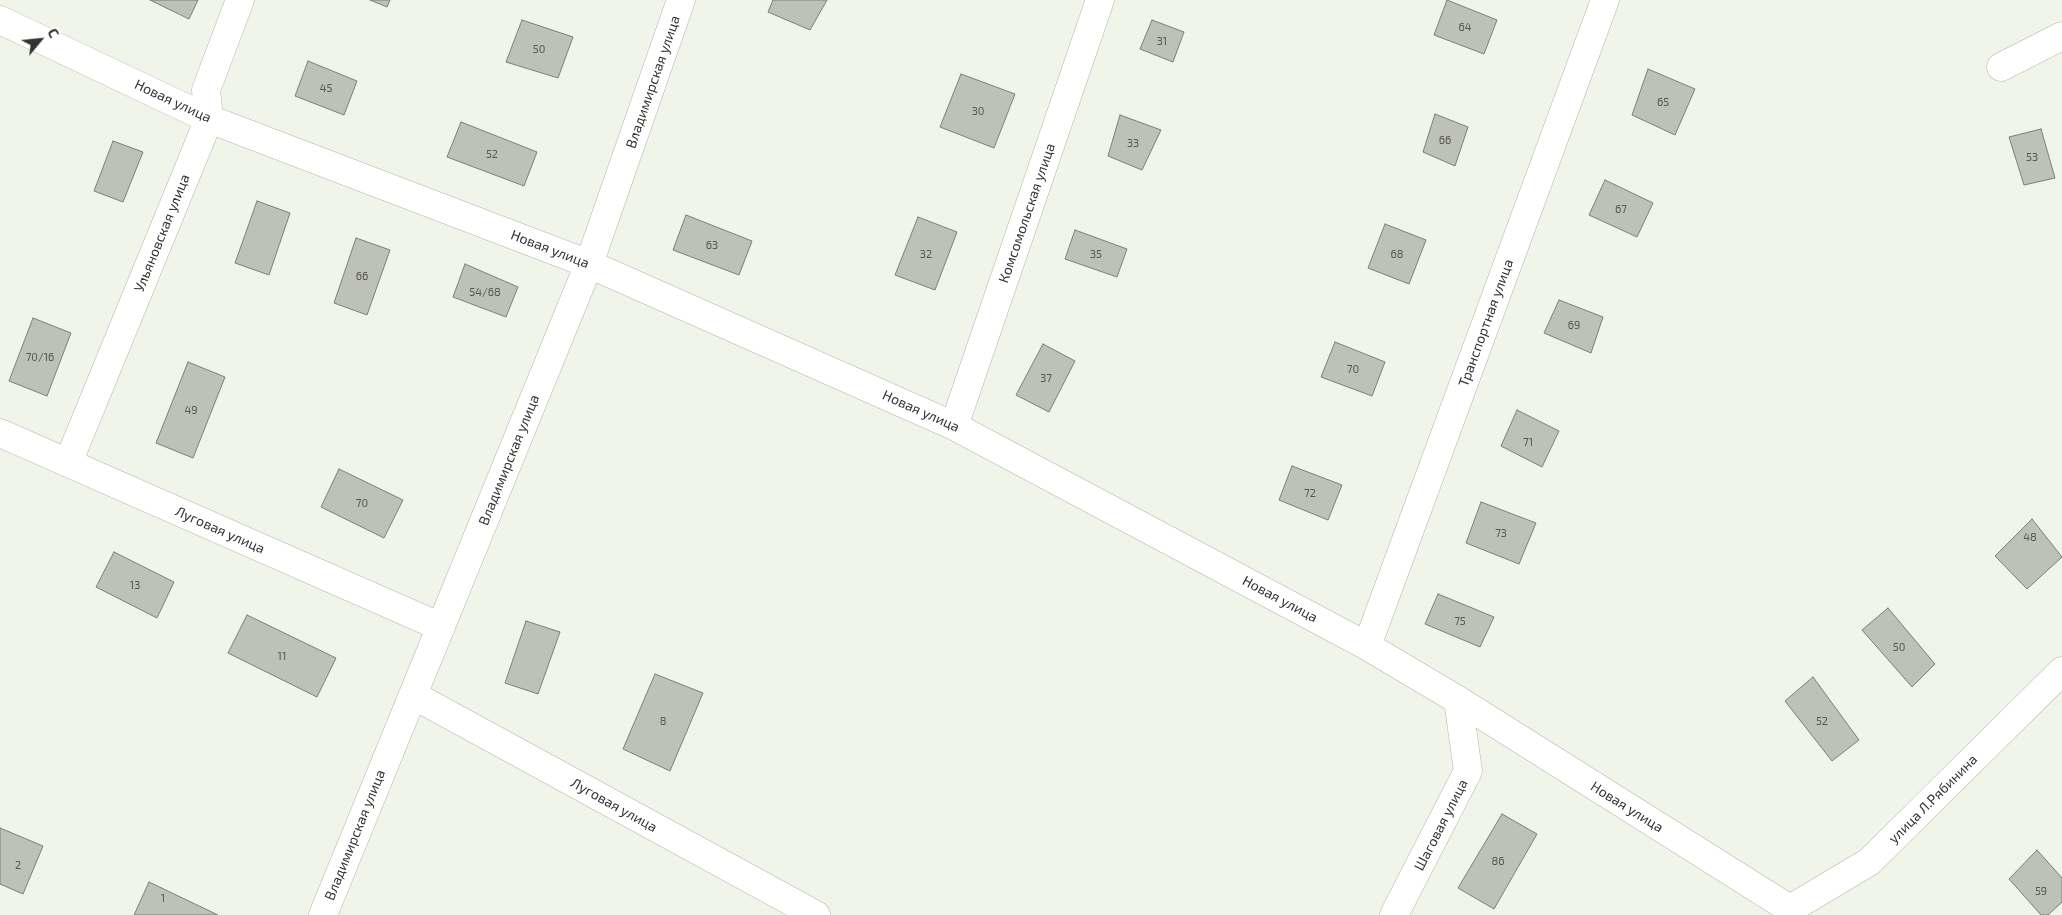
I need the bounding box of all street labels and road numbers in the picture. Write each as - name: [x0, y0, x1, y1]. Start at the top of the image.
- street label: Владимирская улица: [622, 13, 684, 151]
- street label: Новая улица: [132, 76, 214, 126]
- street label: Комсомольская улица: [995, 141, 1059, 285]
- street label: Ульяновская улица: [131, 172, 193, 294]
- street label: Новая улица: [508, 226, 592, 272]
- street label: Транспортная улица: [1455, 257, 1517, 389]
- street label: Новая улица: [880, 387, 962, 435]
- street label: Владимирская улица: [475, 392, 543, 528]
- street label: Луговая улица: [173, 503, 267, 557]
- street label: Новая улица: [1240, 572, 1320, 626]
- street label: улица Л.Рябинина: [1885, 751, 1981, 847]
- street label: Владимирская улица: [321, 767, 389, 903]
- street label: Луговая улица: [568, 774, 660, 836]
- street label: Шаговая улица: [1411, 776, 1471, 874]
- street label: Новая улица: [1588, 778, 1666, 836]

